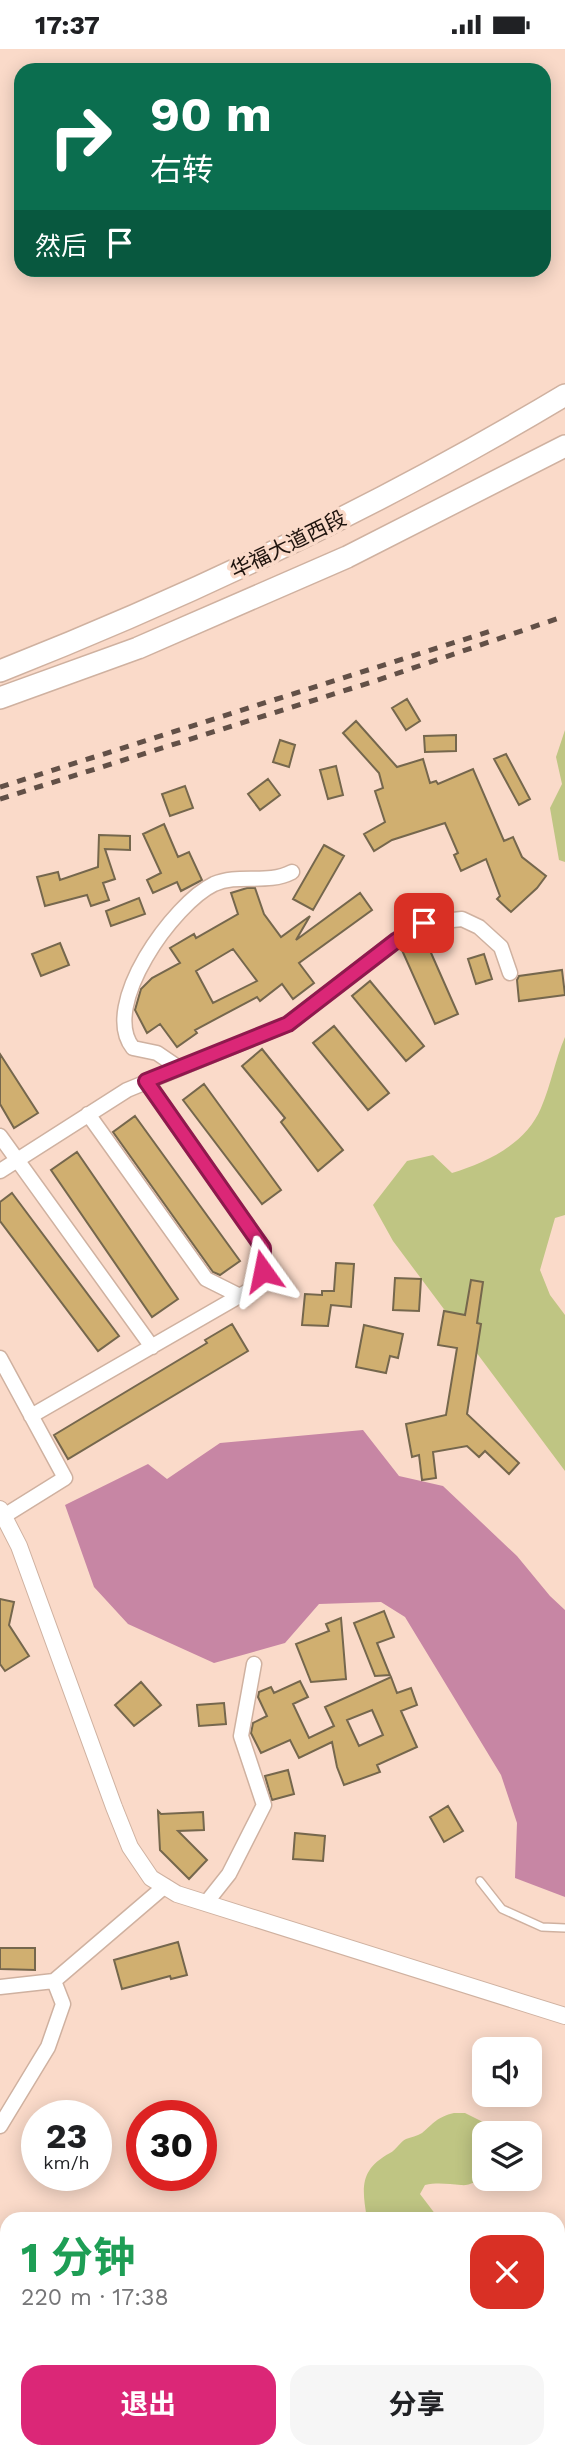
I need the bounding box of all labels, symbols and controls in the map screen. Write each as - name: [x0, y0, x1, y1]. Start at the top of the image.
- text: 17:37: [35, 10, 100, 40]
- text: 90 m: [150, 85, 272, 143]
- icon: right: [35, 91, 126, 182]
- text: 右转: [150, 151, 214, 189]
- icon: arrive: [101, 224, 139, 262]
- text: 然后: [35, 231, 87, 261]
- street label: 华福大道西段: [226, 505, 350, 583]
- pin: [394, 893, 454, 953]
- icon: arrive: [405, 904, 443, 942]
- position arrow: [226, 1234, 300, 1308]
- map controls: [472, 2037, 542, 2191]
- button: sound: [472, 2037, 542, 2107]
- speed limit sign: 30: [126, 2100, 217, 2191]
- text: 23: [46, 2115, 87, 2157]
- button: layers: [472, 2121, 542, 2191]
- text: km/h: [43, 2152, 90, 2173]
- text: 1 分钟: [21, 2233, 135, 2282]
- button: close: [470, 2235, 544, 2309]
- text: 220 m · 17:38: [21, 2284, 169, 2311]
- button: 退出: [21, 2365, 276, 2445]
- button: 分享: [290, 2365, 544, 2445]

